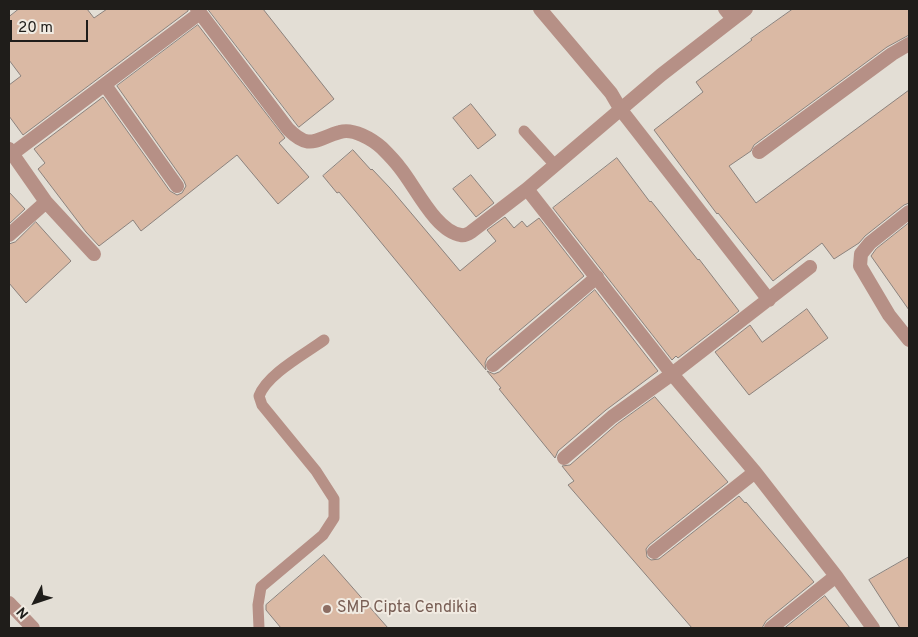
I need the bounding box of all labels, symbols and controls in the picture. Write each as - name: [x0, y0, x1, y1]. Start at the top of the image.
- scale bar: [12, 10, 90, 42]
- text: 20 m: [18, 19, 53, 38]
- north arrow: [10, 577, 60, 627]
- place label: SMP Cipta Cendikia: [337, 599, 477, 619]
- text: N: [14, 603, 33, 622]
- marker: SMP Cipta Cendikia: [321, 603, 333, 615]

